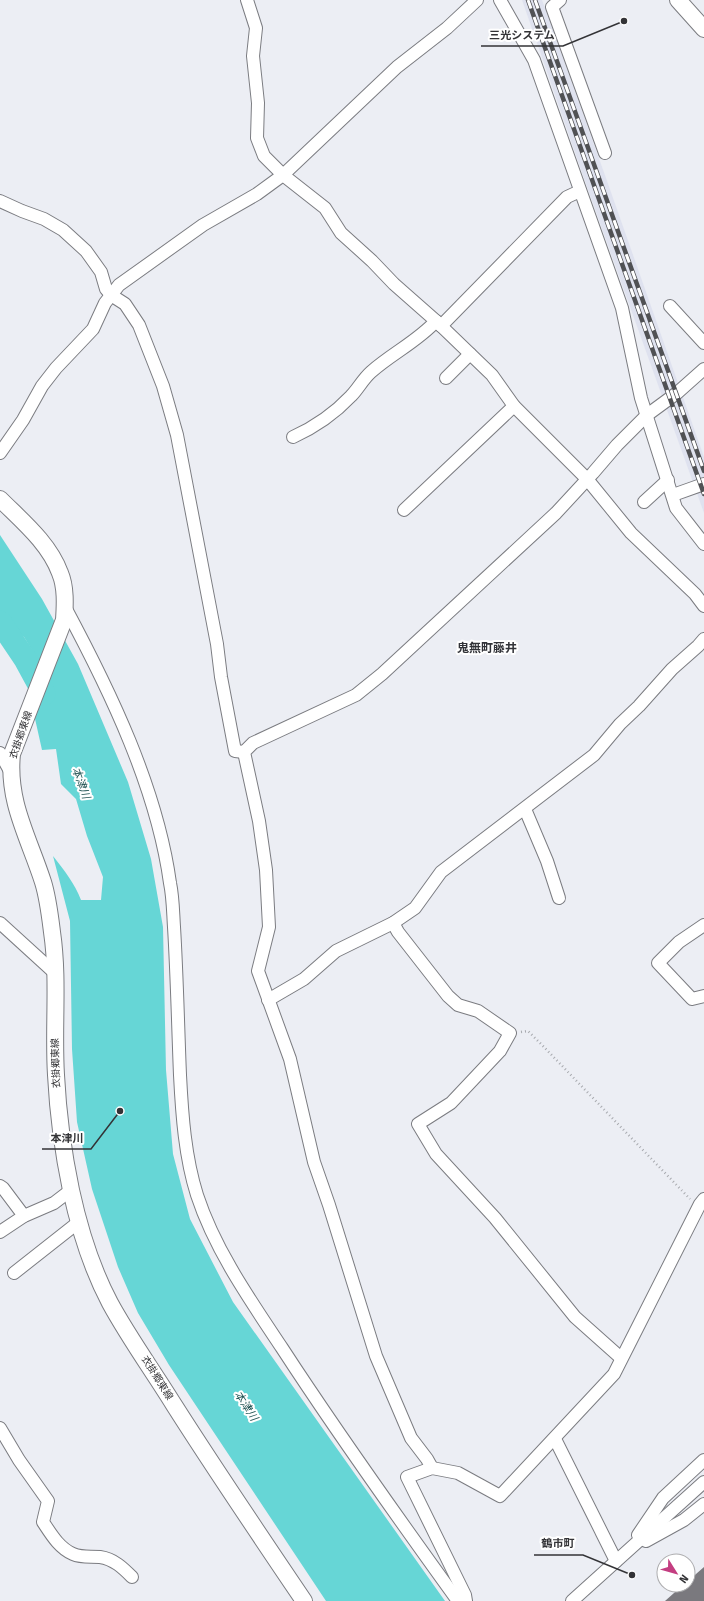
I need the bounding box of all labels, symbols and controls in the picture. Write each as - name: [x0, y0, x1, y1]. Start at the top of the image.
- callout: 三光システム: [481, 23, 563, 46]
- text: 三光システム: [489, 29, 555, 42]
- district label: 鬼無町藤井: [457, 641, 517, 655]
- street label: 衣掛郷東線: [7, 709, 35, 762]
- water label: 本津川: [69, 765, 93, 802]
- street label: 衣掛郷東線: [49, 1038, 63, 1089]
- callout: 本津川: [42, 1126, 91, 1149]
- text: 本津川: [51, 1132, 84, 1145]
- street label: 衣掛郷東線: [138, 1353, 175, 1402]
- water label: 本津川: [232, 1389, 261, 1424]
- callout: 鶴市町: [534, 1532, 583, 1555]
- text: 鶴市町: [541, 1537, 575, 1550]
- north arrow: [656, 1553, 696, 1593]
- text: N: [676, 1572, 691, 1586]

